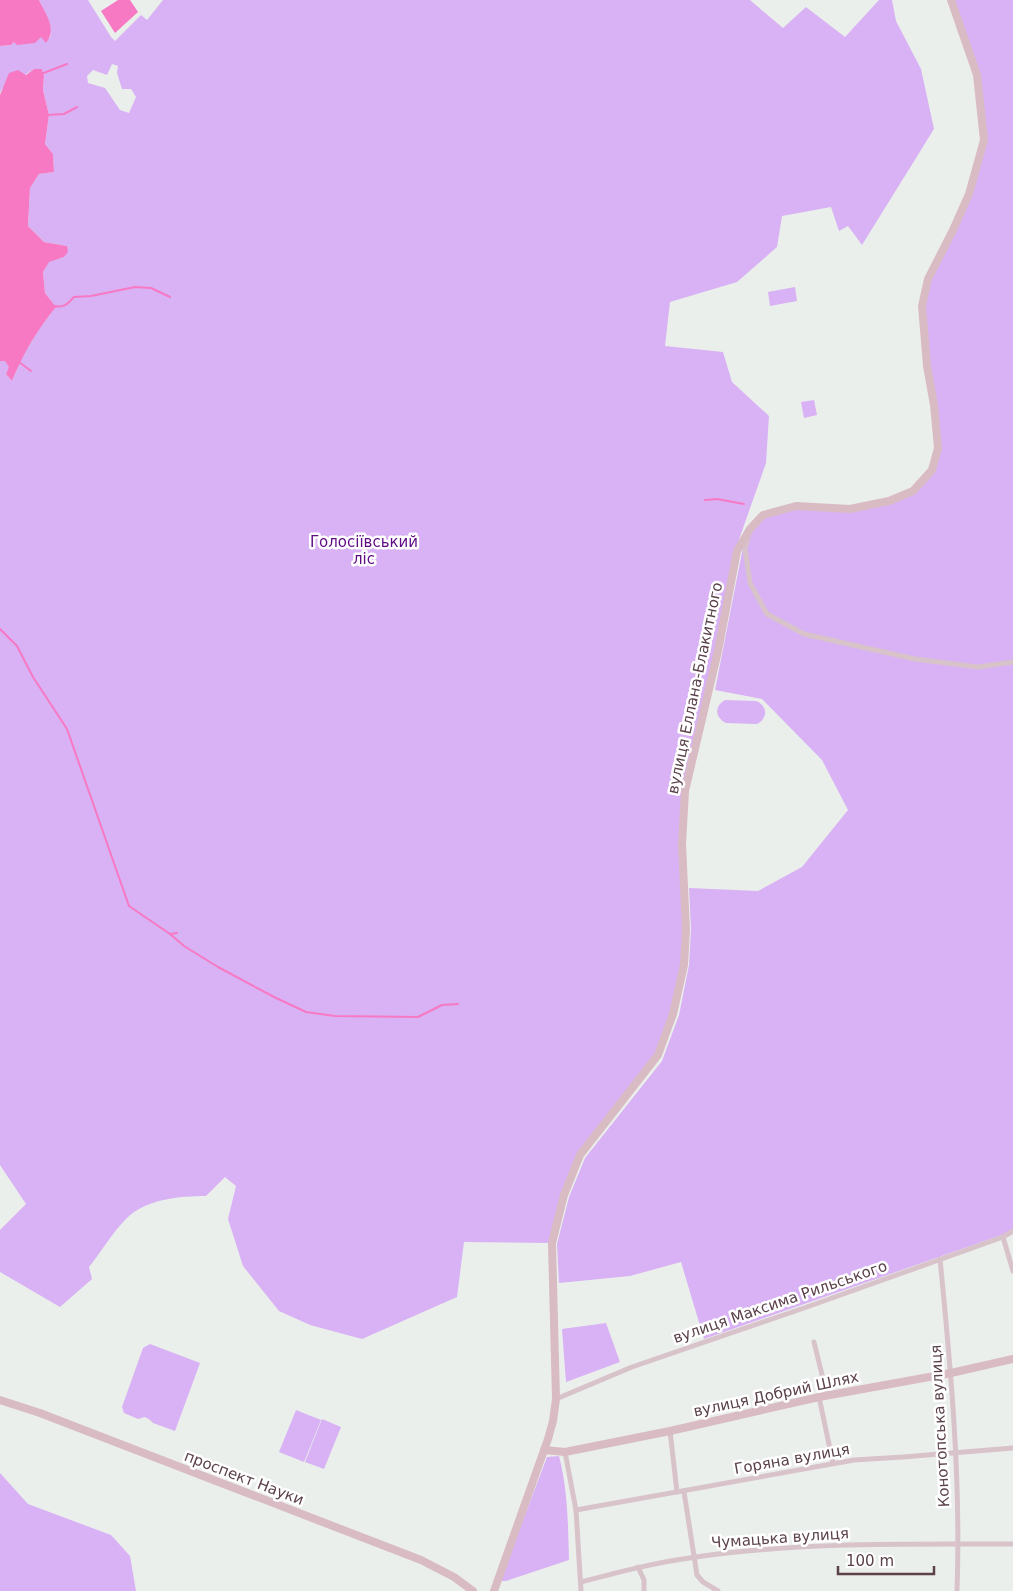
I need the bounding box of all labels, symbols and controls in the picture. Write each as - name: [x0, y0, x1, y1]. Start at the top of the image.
- park label: Голосіївський ліс: [310, 533, 418, 568]
- street label: вулиця Еллана-Блакитного: [664, 580, 726, 796]
- street label: вулиця Максима Рильського: [671, 1257, 889, 1347]
- street label: Конотопська вулиця: [927, 1344, 953, 1508]
- street label: вулиця Добрий Шлях: [692, 1368, 860, 1420]
- street label: Горяна вулиця: [733, 1440, 851, 1478]
- street label: проспект Науки: [182, 1447, 306, 1509]
- street label: Чумацька вулиця: [711, 1524, 849, 1552]
- scale bar: [838, 1544, 934, 1576]
- text: 100 m: [846, 1552, 894, 1570]

